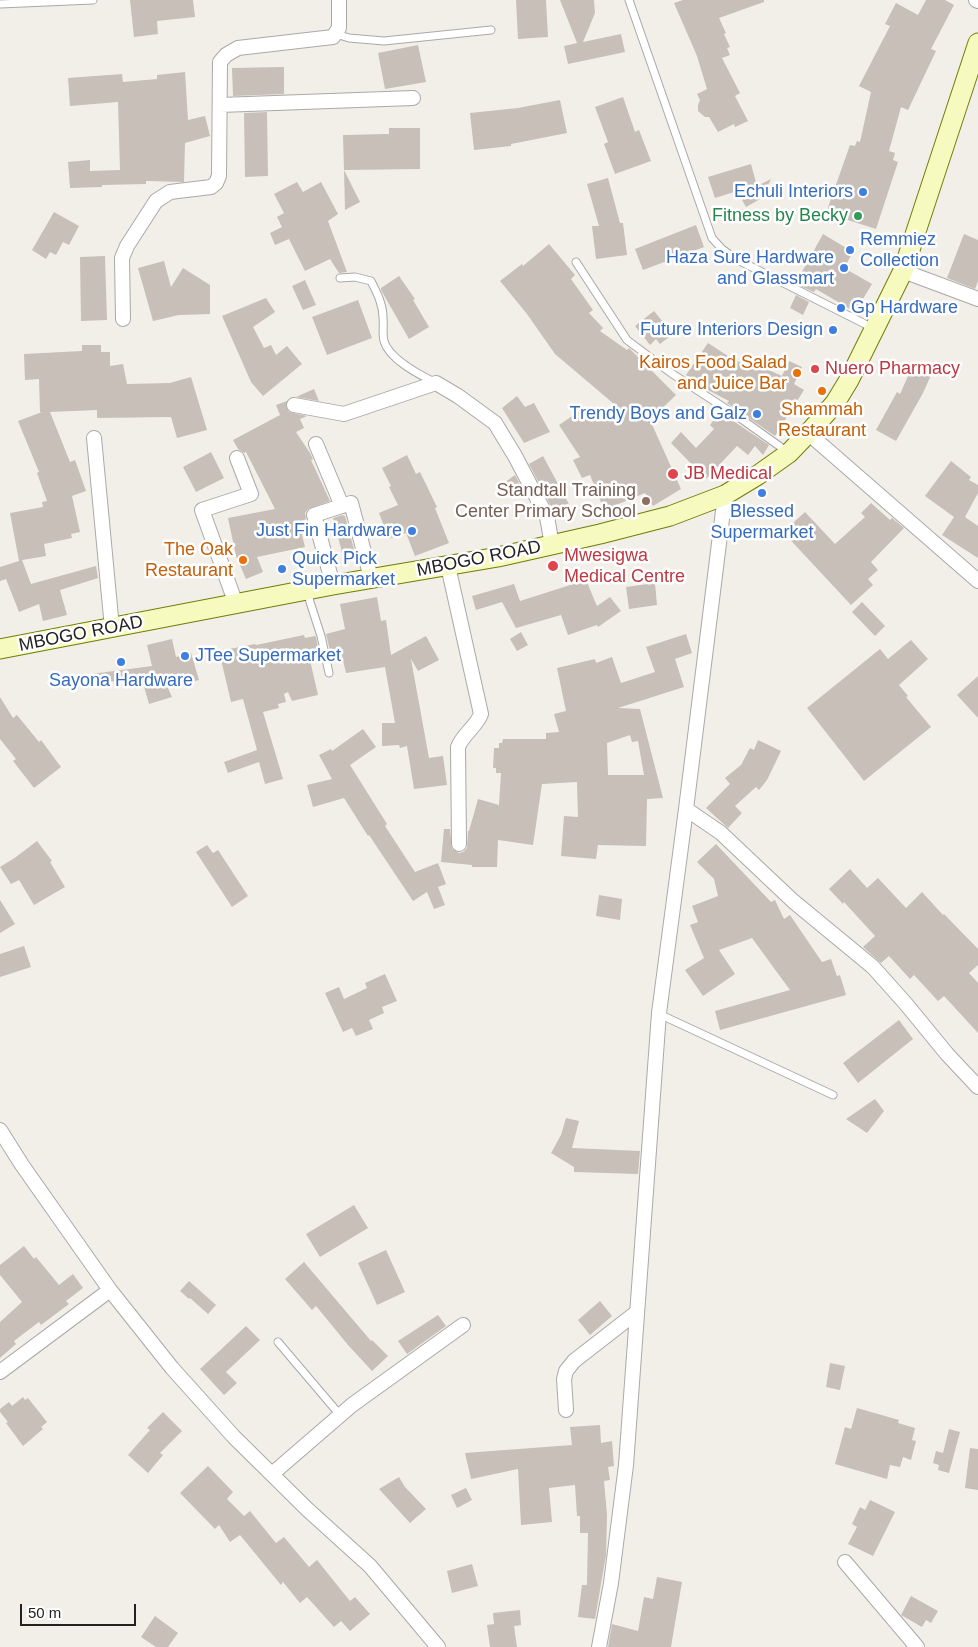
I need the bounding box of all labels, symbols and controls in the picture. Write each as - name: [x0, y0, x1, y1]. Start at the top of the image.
- place label: Echuli Interiors: [734, 181, 853, 203]
- marker: Echuli Interiors: [857, 186, 869, 198]
- place label: Fitness by Becky: [712, 205, 848, 227]
- marker: Fitness by Becky: [852, 210, 864, 222]
- place label: Remmiez Collection: [860, 229, 939, 272]
- marker: Remmiez Collection: [844, 244, 856, 256]
- place label: Haza Sure Hardware and Glassmart: [666, 247, 834, 290]
- marker: Haza Sure Hardware and Glassmart: [838, 262, 850, 274]
- place label: Gp Hardware: [851, 297, 958, 319]
- marker: Gp Hardware: [835, 302, 847, 314]
- place label: Future Interiors Design: [640, 319, 823, 341]
- marker: Future Interiors Design: [827, 324, 839, 336]
- place label: Kairos Food Salad and Juice Bar: [639, 352, 787, 394]
- place label: Nuero Pharmacy: [825, 358, 960, 380]
- marker: Nuero Pharmacy: [809, 363, 821, 375]
- marker: Kairos Food Salad and Juice Bar: [791, 367, 803, 379]
- marker: Shammah Restaurant: [816, 385, 828, 397]
- place label: Shammah Restaurant: [778, 399, 866, 442]
- place label: Trendy Boys and Galz: [570, 403, 747, 425]
- marker: Trendy Boys and Galz: [751, 408, 763, 420]
- place label: JB Medical: [684, 463, 772, 485]
- marker: JB Medical: [666, 467, 680, 481]
- place label: Standtall Training Center Primary School: [455, 480, 636, 522]
- marker: Blessed Supermarket: [756, 487, 768, 499]
- marker: Standtall Training Center Primary School: [640, 495, 652, 507]
- place label: Blessed Supermarket: [710, 501, 814, 544]
- place label: Just Fin Hardware: [256, 520, 402, 542]
- marker: Just Fin Hardware: [406, 525, 418, 537]
- street label: MBOGO ROAD: [415, 536, 543, 582]
- place label: The Oak Restaurant: [145, 539, 233, 582]
- place label: Mwesigwa Medical Centre: [564, 545, 685, 588]
- place label: Quick Pick Supermarket: [292, 548, 395, 590]
- marker: The Oak Restaurant: [237, 554, 249, 566]
- marker: Mwesigwa Medical Centre: [546, 559, 560, 573]
- marker: Quick Pick Supermarket: [276, 563, 288, 575]
- street label: MBOGO ROAD: [17, 611, 145, 657]
- place label: JTee Supermarket: [195, 645, 341, 667]
- marker: JTee Supermarket: [179, 650, 191, 662]
- marker: Sayona Hardware: [115, 656, 127, 668]
- place label: Sayona Hardware: [49, 670, 193, 692]
- scale bar: [22, 1594, 139, 1626]
- text: 50 m: [28, 1604, 61, 1621]

